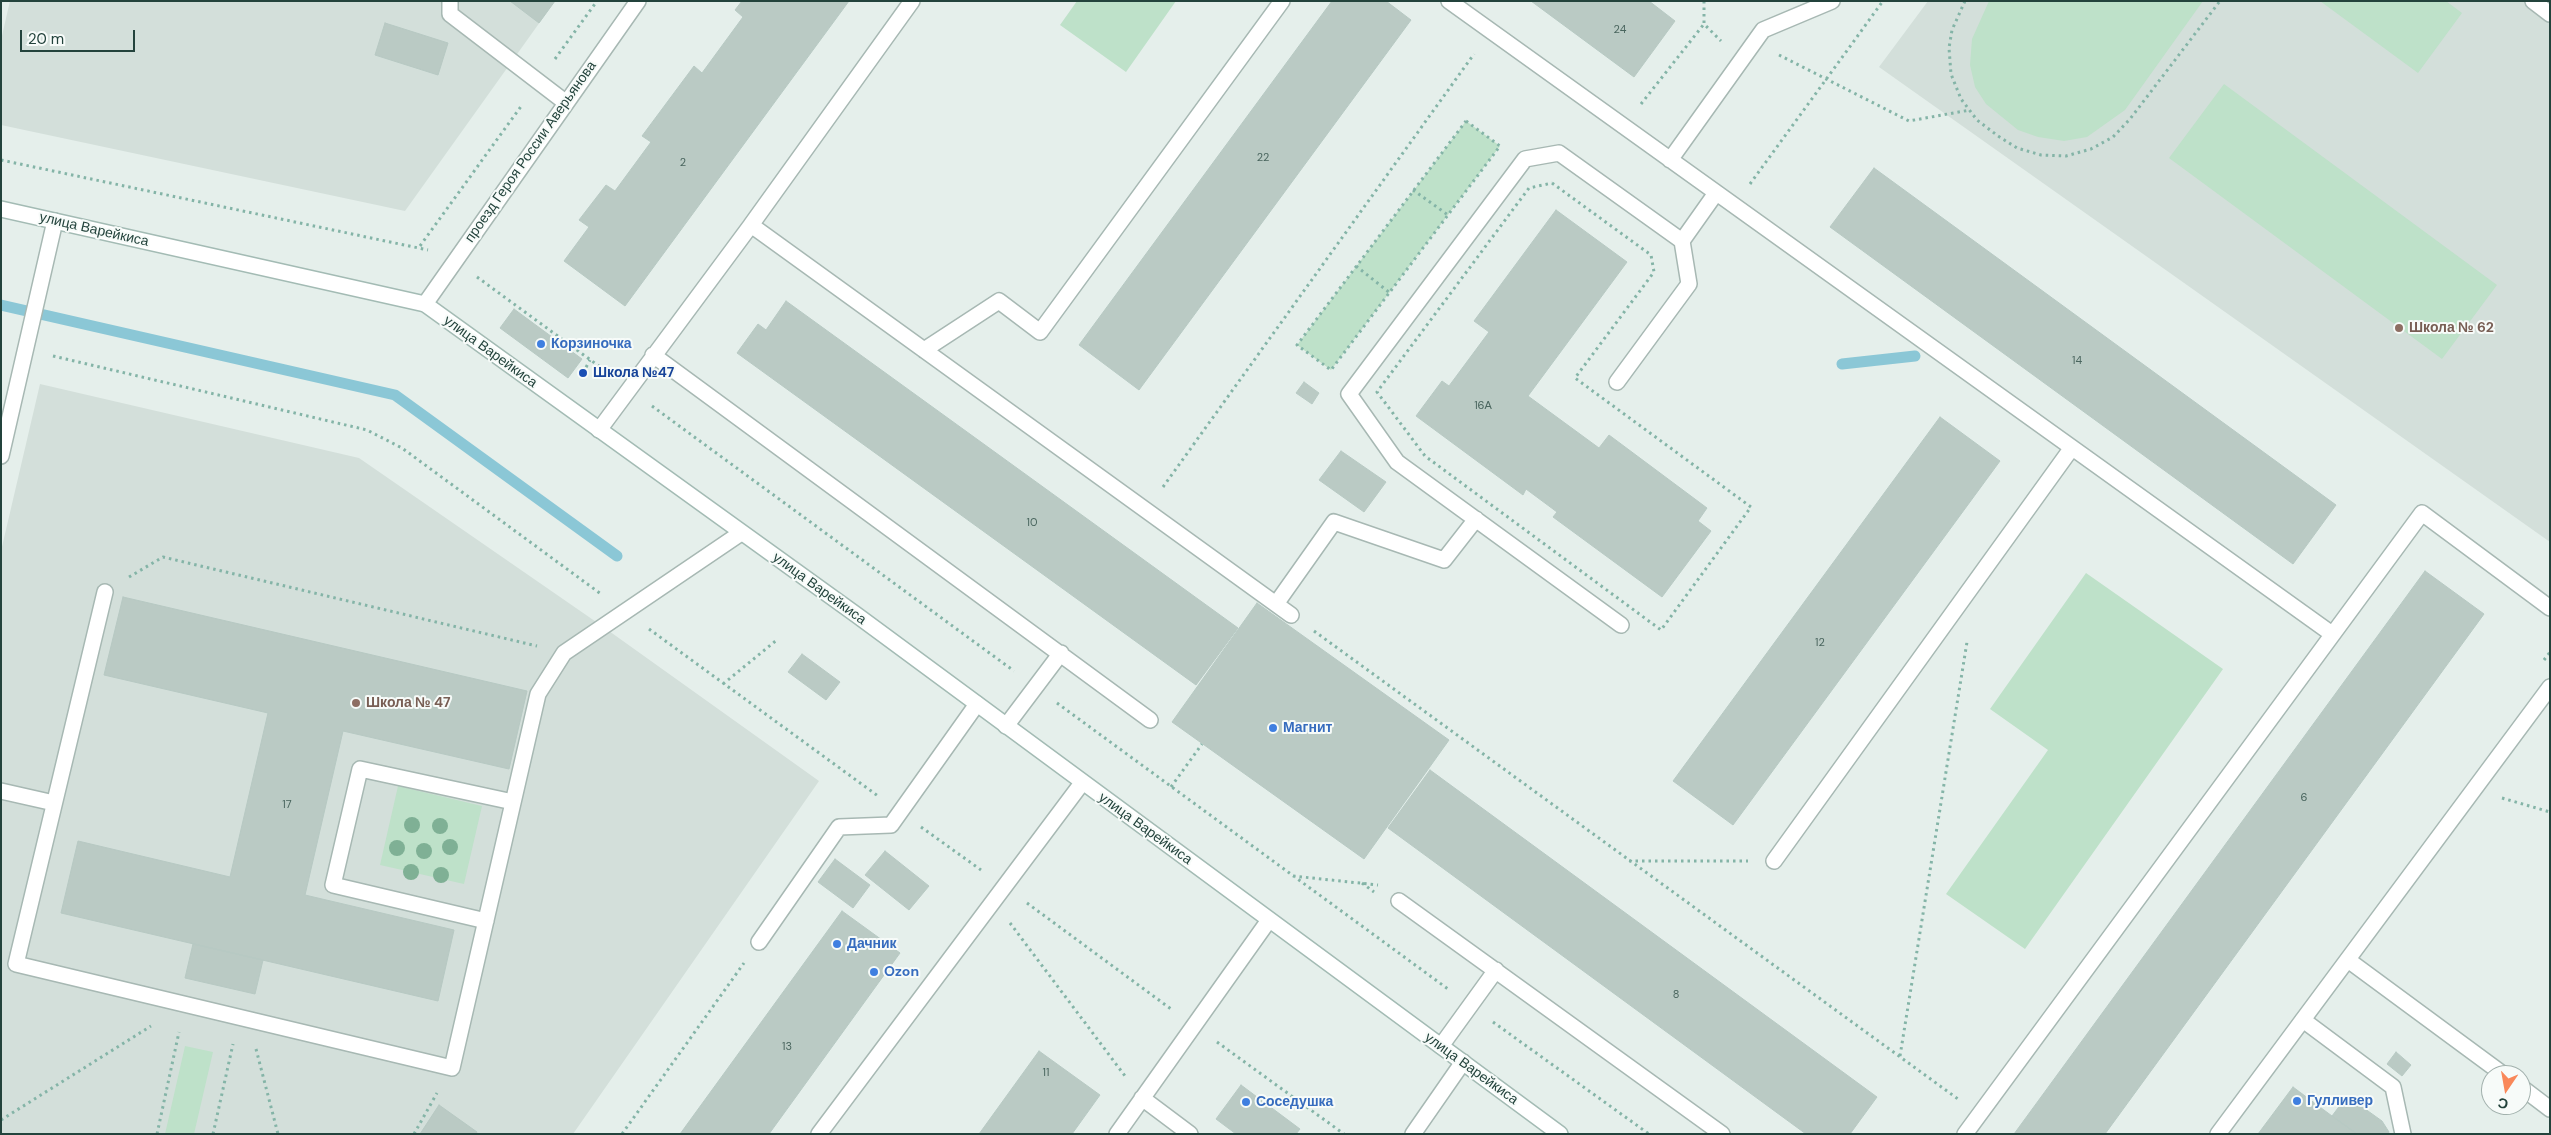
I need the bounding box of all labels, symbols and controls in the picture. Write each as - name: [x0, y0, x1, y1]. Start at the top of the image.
- scale bar: [22, 20, 138, 52]
- house number: 24: [1614, 23, 1626, 37]
- text: 20 m: [28, 29, 64, 49]
- street label: проезд Героя России Аверьянова: [462, 58, 600, 246]
- house number: 22: [1257, 151, 1269, 165]
- house number: 2: [680, 156, 686, 170]
- street label: улица Варейкиса: [38, 209, 150, 251]
- street label: улица Варейкиса: [440, 312, 540, 392]
- place label: Школа № 62: [2409, 320, 2494, 336]
- marker: Школа № 62: [2393, 322, 2405, 334]
- place label: Корзиночка: [551, 336, 632, 352]
- marker: Корзиночка: [535, 338, 547, 350]
- house number: 14: [2072, 354, 2082, 368]
- place label: Школа №47: [593, 365, 674, 381]
- marker: Школа №47: [577, 367, 589, 379]
- house number: 16А: [1474, 399, 1492, 413]
- house number: 10: [1027, 516, 1037, 530]
- street label: улица Варейкиса: [769, 549, 869, 629]
- house number: 12: [1815, 636, 1825, 650]
- place label: Школа № 47: [366, 695, 451, 711]
- marker: Школа № 47: [350, 697, 362, 709]
- place label: Магнит: [1283, 720, 1332, 736]
- marker: Магнит: [1267, 722, 1279, 734]
- street label: улица Варейкиса: [1095, 789, 1195, 869]
- house number: 6: [2301, 791, 2307, 805]
- house number: 17: [282, 798, 292, 812]
- place label: Дачник: [847, 936, 897, 952]
- marker: Дачник: [831, 938, 843, 950]
- place label: Ozon: [884, 964, 919, 980]
- marker: Ozon: [868, 966, 880, 978]
- house number: 8: [1673, 988, 1679, 1002]
- street label: улица Варейкиса: [1421, 1029, 1521, 1109]
- house number: 13: [782, 1040, 792, 1054]
- north arrow: [2481, 1065, 2531, 1115]
- house number: 11: [1043, 1066, 1049, 1080]
- place label: Гулливер: [2307, 1093, 2373, 1109]
- place label: Соседушка: [1256, 1094, 1333, 1110]
- text: С: [2496, 1094, 2510, 1114]
- marker: Гулливер: [2291, 1095, 2303, 1107]
- marker: Соседушка: [1240, 1096, 1252, 1108]

